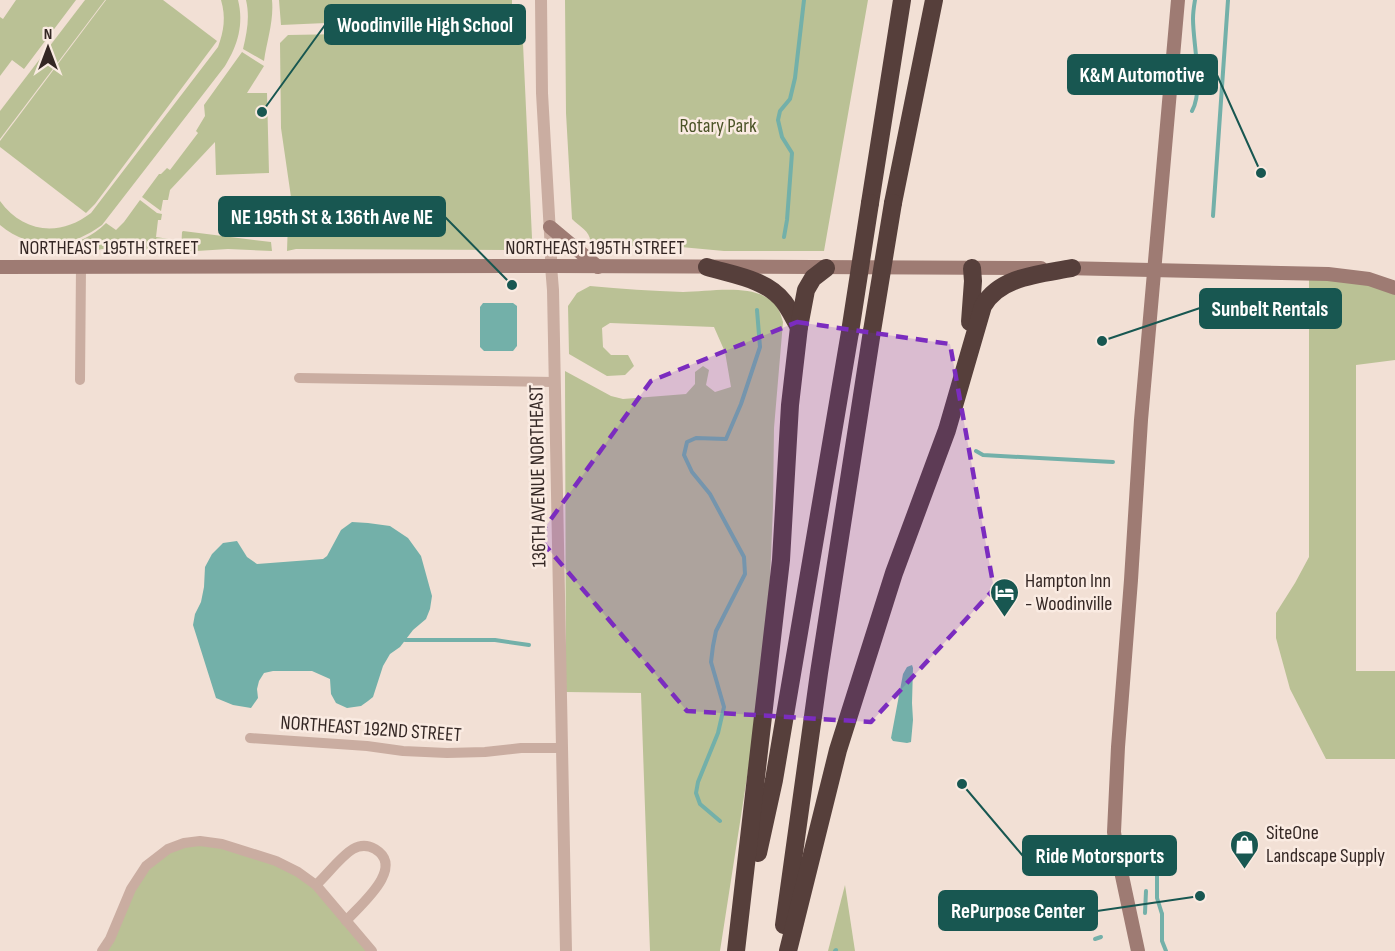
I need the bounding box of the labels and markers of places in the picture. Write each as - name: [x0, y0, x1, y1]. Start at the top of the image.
- callout: Woodinville High School: [325, 5, 525, 44]
- callout: K&M Automotive: [1068, 55, 1217, 94]
- callout: NE 195th St & 136th Ave NE: [219, 197, 445, 236]
- callout: Sunbelt Rentals: [1200, 289, 1341, 328]
- place label: Hampton Inn - Woodinville: [1025, 569, 1112, 616]
- hotel icon: Hampton Inn - Woodinville: [988, 576, 1020, 618]
- place label: SiteOne Landscape Supply: [1266, 821, 1385, 868]
- shop icon: SiteOne Landscape Supply: [1229, 828, 1261, 870]
- callout: Ride Motorsports: [1023, 836, 1176, 875]
- callout: RePurpose Center: [939, 891, 1097, 930]

